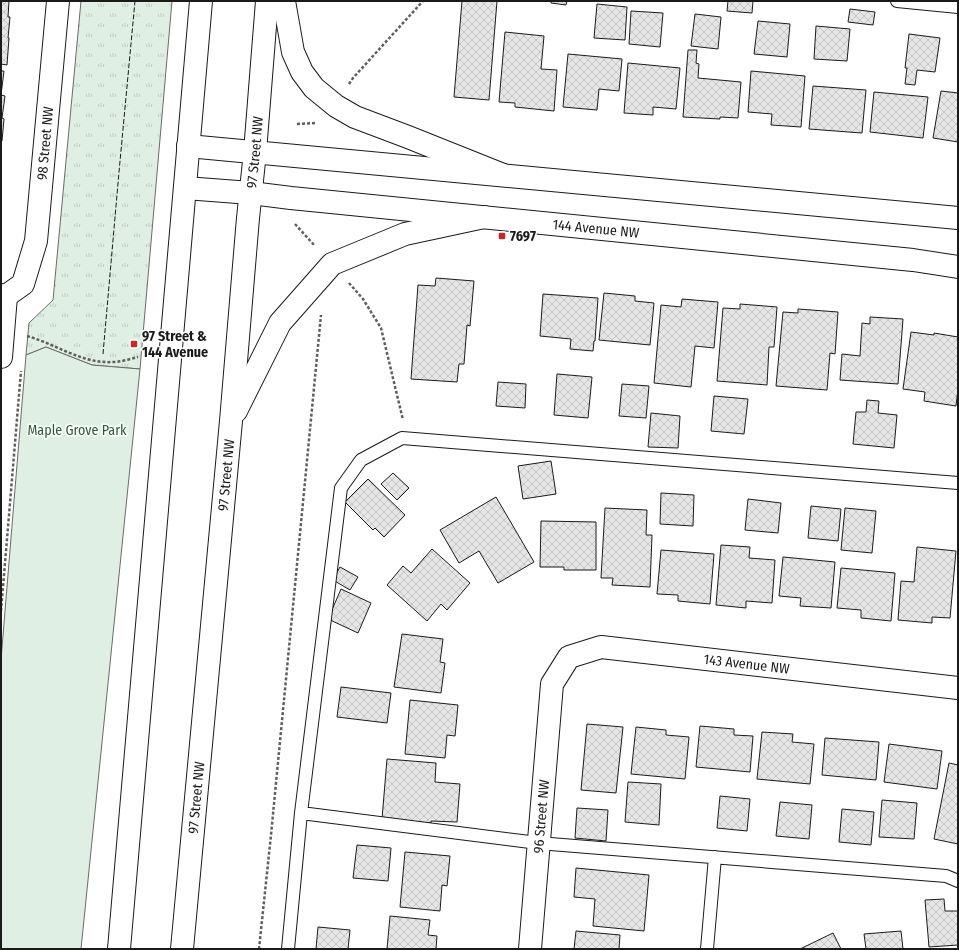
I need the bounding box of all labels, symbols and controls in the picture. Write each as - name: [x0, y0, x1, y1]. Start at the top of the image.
- street label: 98 Street NW: [33, 105, 57, 181]
- street label: 97 Street NW: [243, 115, 266, 189]
- street label: 144 Avenue NW: [552, 216, 640, 241]
- place label: 7697: [510, 228, 536, 245]
- marker: 7697: [497, 231, 507, 241]
- place label: 97 Street & 144 Avenue: [142, 328, 208, 361]
- marker: 97 Street & 144 Avenue: [129, 339, 139, 349]
- park label: Maple Grove Park: [27, 422, 127, 439]
- street label: 97 Street NW: [214, 438, 238, 512]
- street label: 143 Avenue NW: [703, 650, 791, 677]
- street label: 97 Street NW: [184, 760, 208, 834]
- street label: 96 Street NW: [529, 778, 553, 854]

